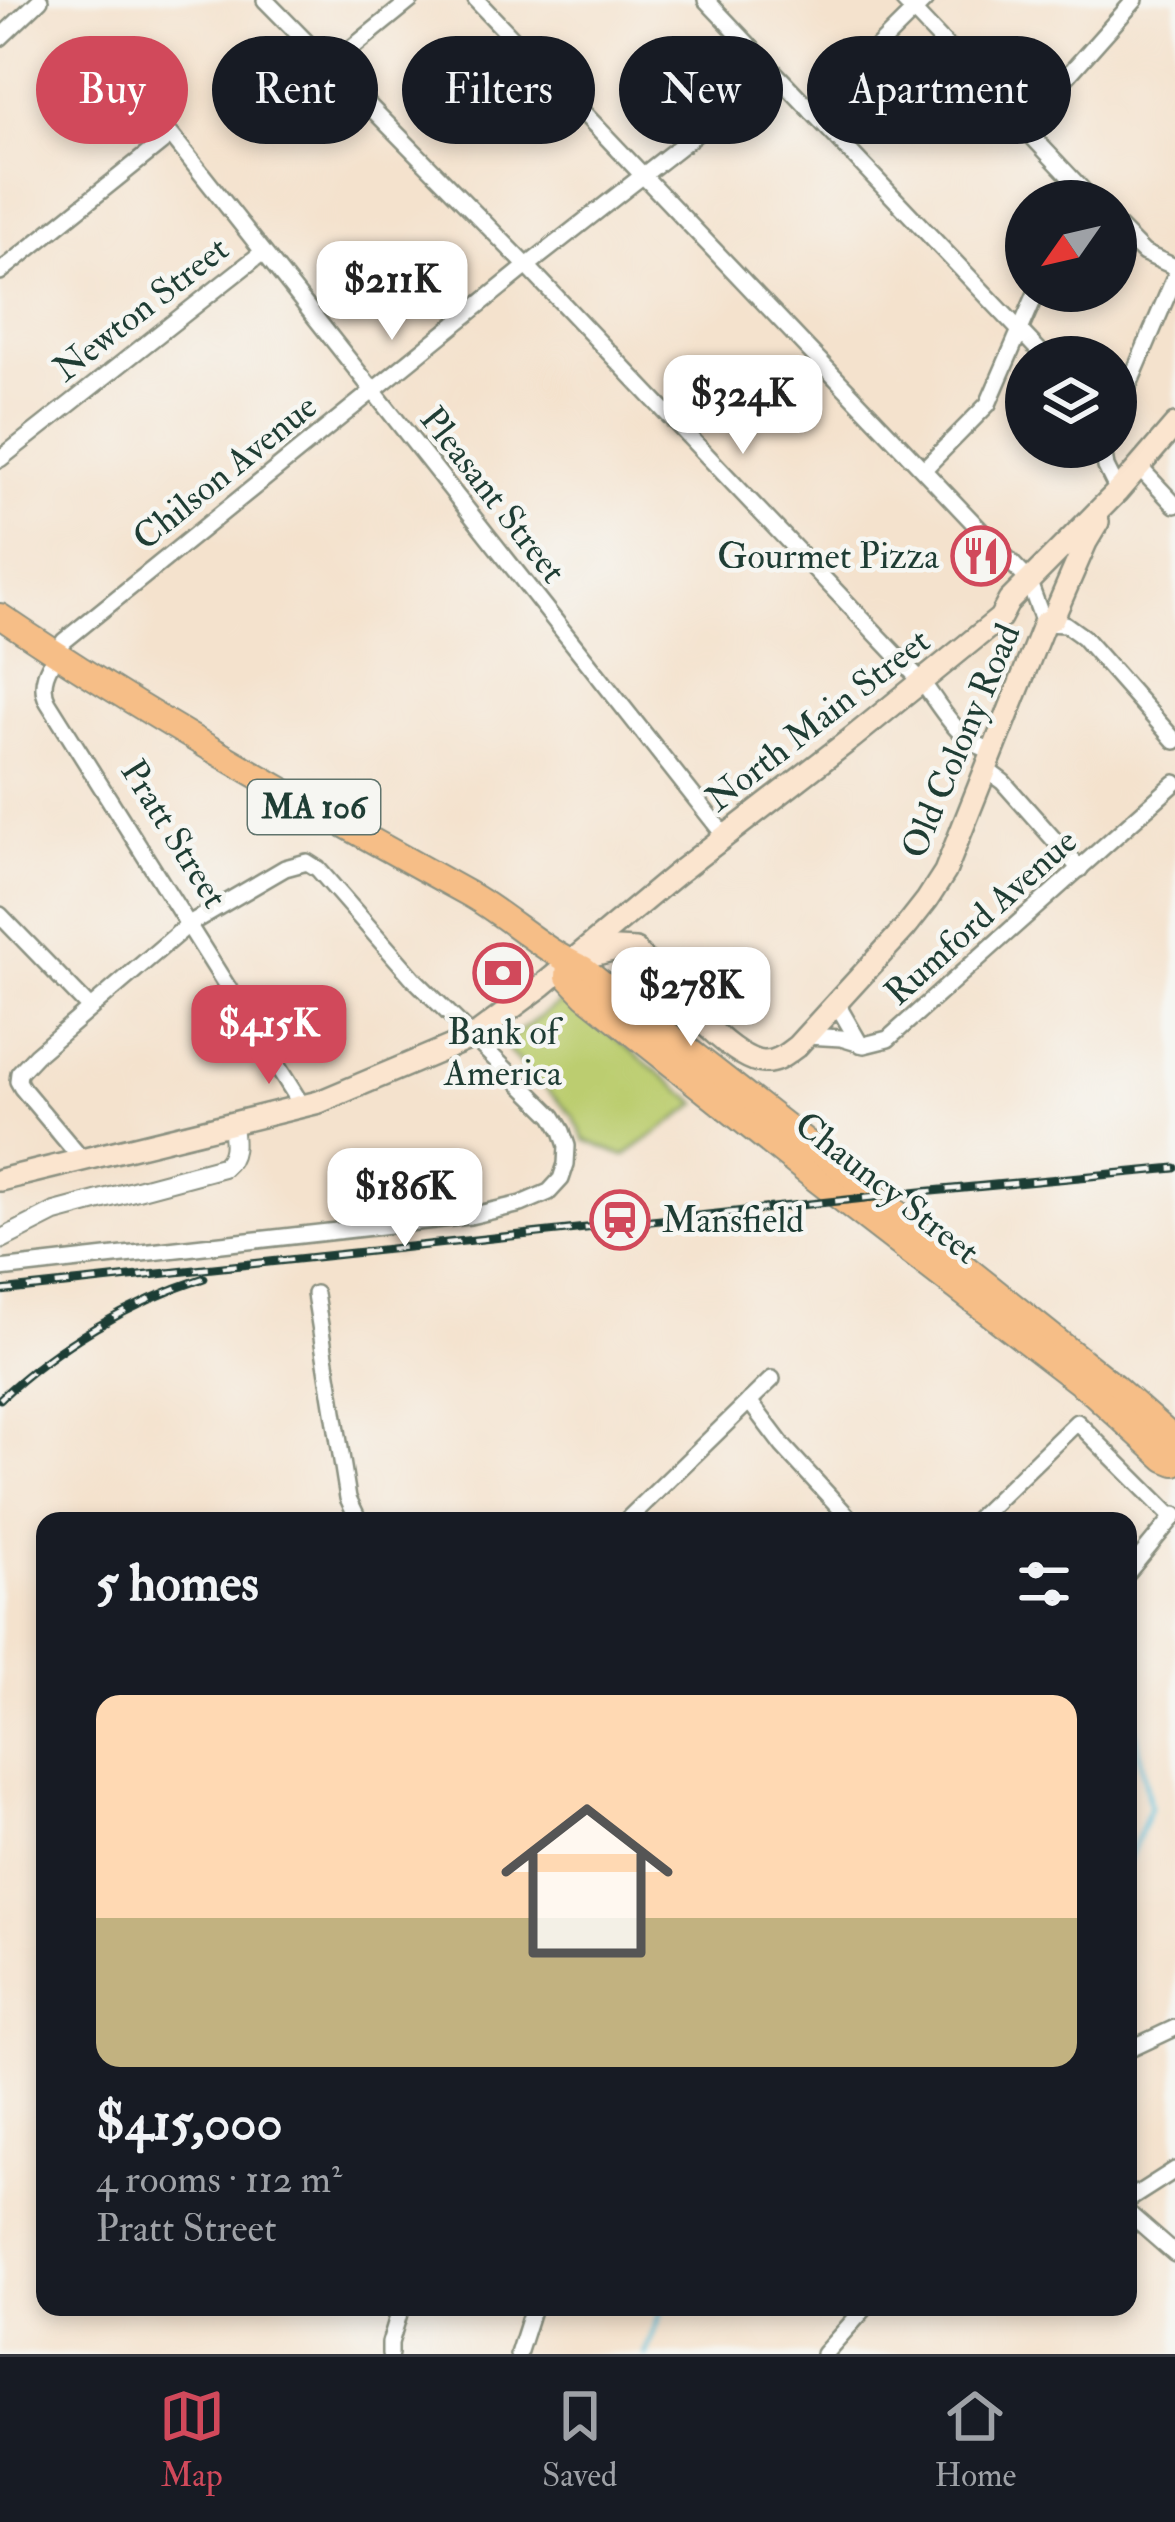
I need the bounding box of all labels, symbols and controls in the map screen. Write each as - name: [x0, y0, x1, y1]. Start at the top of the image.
- chip: Buy: [36, 36, 188, 144]
- chip: Rent: [212, 36, 378, 144]
- chip: Filters: [402, 36, 595, 144]
- chip: New: [619, 36, 783, 144]
- chip: Apartment: [807, 36, 1071, 144]
- north arrow: [1005, 180, 1137, 312]
- map controls: [1005, 180, 1137, 468]
- street label: Newton Street: [44, 226, 238, 392]
- pin: $211K: [308, 241, 476, 343]
- text: $211K: [344, 255, 440, 304]
- button: layers: [1005, 336, 1137, 468]
- pin: $324K: [659, 355, 827, 457]
- text: $324K: [690, 369, 796, 418]
- street label: Chilson Avenue: [124, 384, 326, 560]
- street label: Pleasant Street: [410, 398, 576, 592]
- restaurant icon: Gourmet Pizza: [950, 525, 1012, 587]
- place label: Gourmet Pizza: [717, 534, 940, 579]
- street label: Old Colony Road: [891, 617, 1031, 865]
- street label: North Main Street: [697, 618, 939, 822]
- street label: Pratt Street: [111, 751, 237, 917]
- road number: MA 106: [248, 780, 380, 834]
- street label: Rumford Avenue: [875, 819, 1087, 1015]
- bank icon: Bank of America: [472, 942, 534, 1004]
- pin: $278K: [607, 947, 775, 1049]
- text: $278K: [638, 961, 744, 1010]
- pin: $415K: [185, 985, 353, 1087]
- text: $415K: [218, 999, 320, 1048]
- place label: Bank of America: [443, 1010, 564, 1096]
- street label: Chauncy Street: [786, 1102, 988, 1274]
- pin: $186K: [321, 1148, 489, 1250]
- text: $186K: [354, 1162, 456, 1211]
- station icon: Mansfield: [589, 1189, 651, 1251]
- place label: Mansfield: [662, 1198, 804, 1243]
- icon: filters: [1011, 1551, 1077, 1617]
- text: 5 homes: [96, 1552, 259, 1616]
- icon: home: [479, 1773, 695, 1989]
- text: $415,000: [96, 2091, 283, 2155]
- text: 4 rooms · 112 m²: [96, 2155, 342, 2204]
- text: Pratt Street: [96, 2204, 277, 2253]
- tab: Map: [159, 2383, 225, 2496]
- tab: Saved: [542, 2383, 617, 2496]
- tab: Home: [935, 2383, 1016, 2496]

